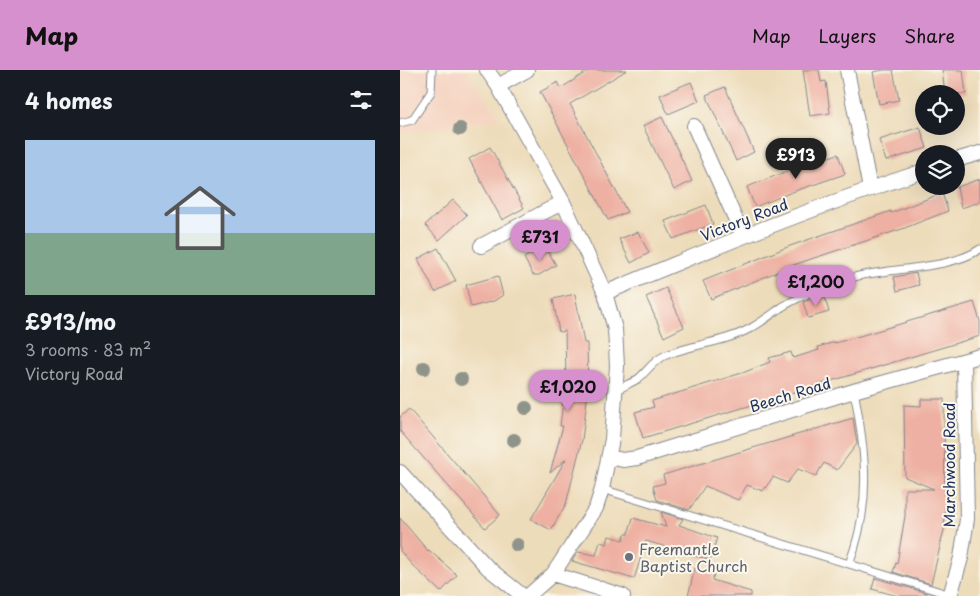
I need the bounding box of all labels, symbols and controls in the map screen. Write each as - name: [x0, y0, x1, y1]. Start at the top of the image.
- text: Map: [25, 17, 78, 53]
- text: Map: [752, 22, 791, 49]
- text: Layers: [819, 22, 876, 49]
- text: Share: [904, 22, 955, 49]
- text: 4 homes: [25, 84, 112, 116]
- map controls: [915, 85, 965, 195]
- button: locate: [915, 85, 965, 135]
- icon: filters: [347, 86, 375, 114]
- pin: £913: [766, 138, 826, 180]
- text: £913: [777, 142, 815, 166]
- button: layers: [915, 145, 965, 195]
- icon: home: [155, 173, 245, 263]
- street label: Victory Road: [697, 192, 791, 246]
- pin: £731: [510, 220, 570, 262]
- text: £731: [521, 224, 559, 248]
- pin: £1,200: [775, 264, 857, 307]
- text: £1,200: [788, 269, 844, 293]
- text: £913/mo: [25, 305, 116, 337]
- text: 3 rooms · 83 m²: [25, 337, 151, 361]
- text: Victory Road: [25, 361, 124, 385]
- pin: £1,020: [527, 370, 609, 412]
- street label: Beech Road: [746, 371, 834, 417]
- text: £1,020: [540, 374, 596, 398]
- street label: Marchwood Road: [937, 403, 960, 527]
- place label: Freemantle Baptist Church: [639, 537, 748, 577]
- marker: Freemantle Baptist Church: [623, 551, 635, 563]

